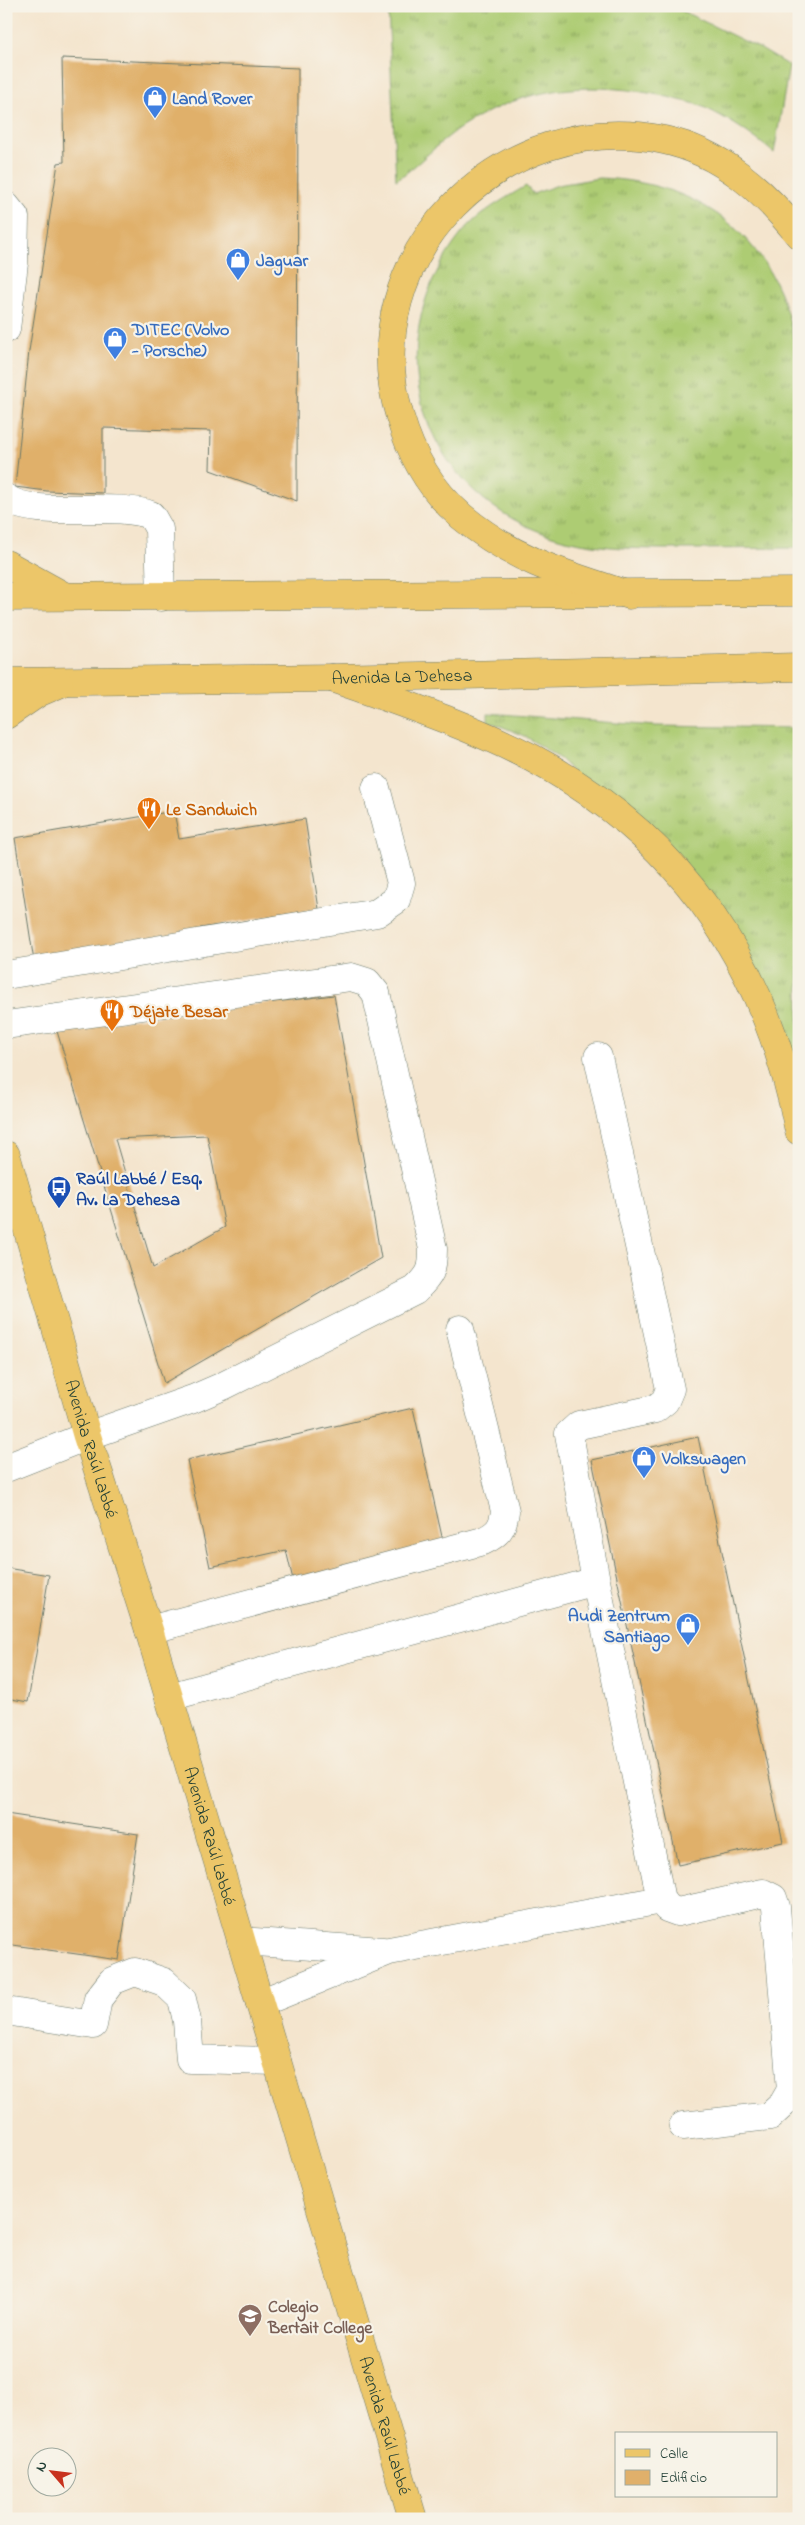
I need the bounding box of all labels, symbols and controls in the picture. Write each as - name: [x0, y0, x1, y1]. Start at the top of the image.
- shop icon: Land Rover: [142, 85, 168, 119]
- place label: Land Rover: [172, 87, 253, 113]
- shop icon: Jaguar: [225, 247, 251, 281]
- place label: Jaguar: [256, 249, 309, 276]
- place label: DITEC (Volvo - Porsche): [131, 318, 229, 365]
- shop icon: DITEC (Volvo - Porsche): [102, 326, 128, 360]
- street label: Avenida La Dehesa: [331, 664, 473, 693]
- restaurant icon: Le Sandwich: [136, 796, 162, 830]
- place label: Le Sandwich: [166, 798, 258, 824]
- restaurant icon: Déjate Besar: [99, 998, 125, 1032]
- place label: Déjate Besar: [129, 1000, 228, 1026]
- place label: Raúl Labbé / Esq. Av. La Dehesa: [76, 1167, 202, 1214]
- bus stop icon: Raúl Labbé / Esq. Av. La Dehesa: [46, 1175, 72, 1209]
- street label: Avenida Raúl Labbé: [56, 1377, 124, 1523]
- shop icon: Volkswagen: [631, 1445, 657, 1479]
- place label: Volkswagen: [661, 1447, 746, 1474]
- place label: Audi Zentrum Santiago: [568, 1604, 670, 1652]
- shop icon: Audi Zentrum Santiago: [675, 1612, 701, 1646]
- street label: Avenida Raúl Labbé: [175, 1764, 241, 1910]
- place label: Colegio Bertait College: [267, 2295, 373, 2343]
- school or university icon: Colegio Bertait College: [237, 2303, 263, 2337]
- street label: Avenida Raúl Labbé: [350, 2354, 416, 2500]
- legend: [615, 2432, 778, 2498]
- text: Calle: [660, 2443, 688, 2465]
- north arrow: [28, 2448, 78, 2498]
- text: N: [30, 2457, 53, 2476]
- text: Edificio: [660, 2467, 707, 2489]

